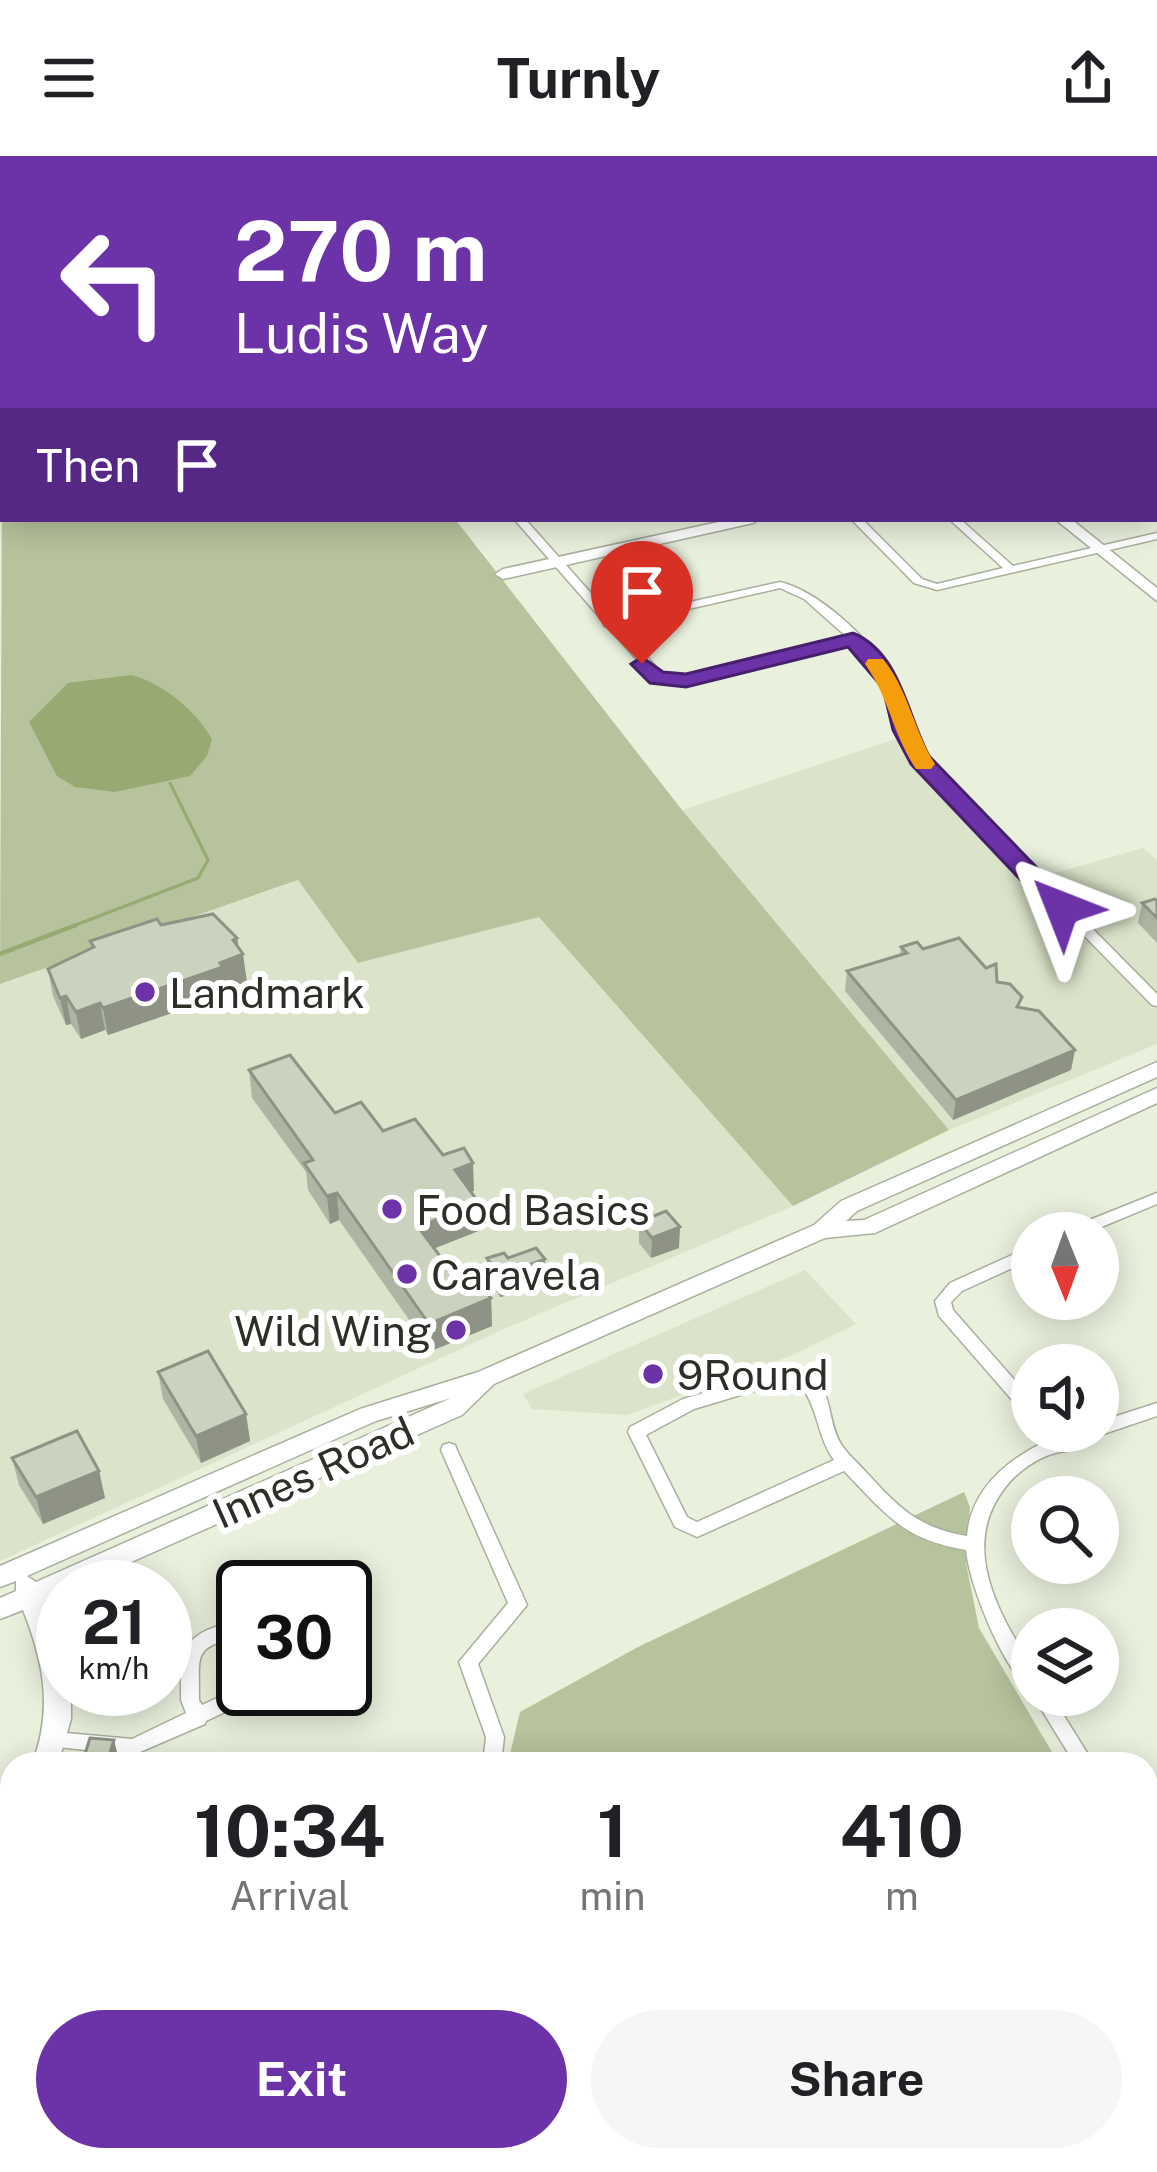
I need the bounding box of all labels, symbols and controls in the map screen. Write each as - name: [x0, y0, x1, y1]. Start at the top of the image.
- icon: menu: [36, 45, 102, 111]
- icon: share: [1055, 45, 1121, 111]
- text: Turnly: [497, 47, 660, 110]
- text: 270 m: [234, 201, 487, 300]
- icon: left: [36, 204, 192, 360]
- text: Ludis Way: [234, 302, 489, 365]
- icon: arrive: [164, 432, 230, 498]
- text: Then: [36, 439, 140, 492]
- pin: [591, 541, 693, 664]
- icon: arrive: [609, 559, 675, 625]
- position arrow: [999, 845, 1125, 971]
- place label: Landmark: [169, 968, 365, 1017]
- marker: Landmark: [132, 979, 158, 1005]
- place label: Food Basics: [416, 1185, 650, 1234]
- marker: Food Basics: [379, 1196, 405, 1222]
- north arrow: [1011, 1212, 1119, 1320]
- map controls: [1011, 1212, 1119, 1716]
- place label: Caravela: [431, 1250, 601, 1299]
- marker: Caravela: [394, 1261, 420, 1287]
- place label: Wild Wing: [234, 1306, 432, 1355]
- marker: Wild Wing: [443, 1317, 469, 1343]
- button: sound: [1011, 1344, 1119, 1452]
- place label: 9Round: [677, 1350, 829, 1399]
- marker: 9Round: [640, 1361, 666, 1387]
- street label: Innes Road: [205, 1406, 421, 1538]
- button: search: [1011, 1476, 1119, 1584]
- speed limit sign: 30: [216, 1560, 372, 1716]
- text: 21: [82, 1587, 146, 1658]
- button: layers: [1011, 1608, 1119, 1716]
- text: km/h: [79, 1650, 149, 1686]
- text: 10:34: [194, 1789, 385, 1873]
- text: 1: [597, 1789, 628, 1873]
- text: 410: [840, 1789, 964, 1873]
- text: Arrival: [230, 1873, 350, 1919]
- text: min: [579, 1873, 646, 1919]
- text: m: [885, 1873, 919, 1919]
- button: Exit: [36, 2010, 567, 2148]
- button: Share: [591, 2010, 1122, 2148]

